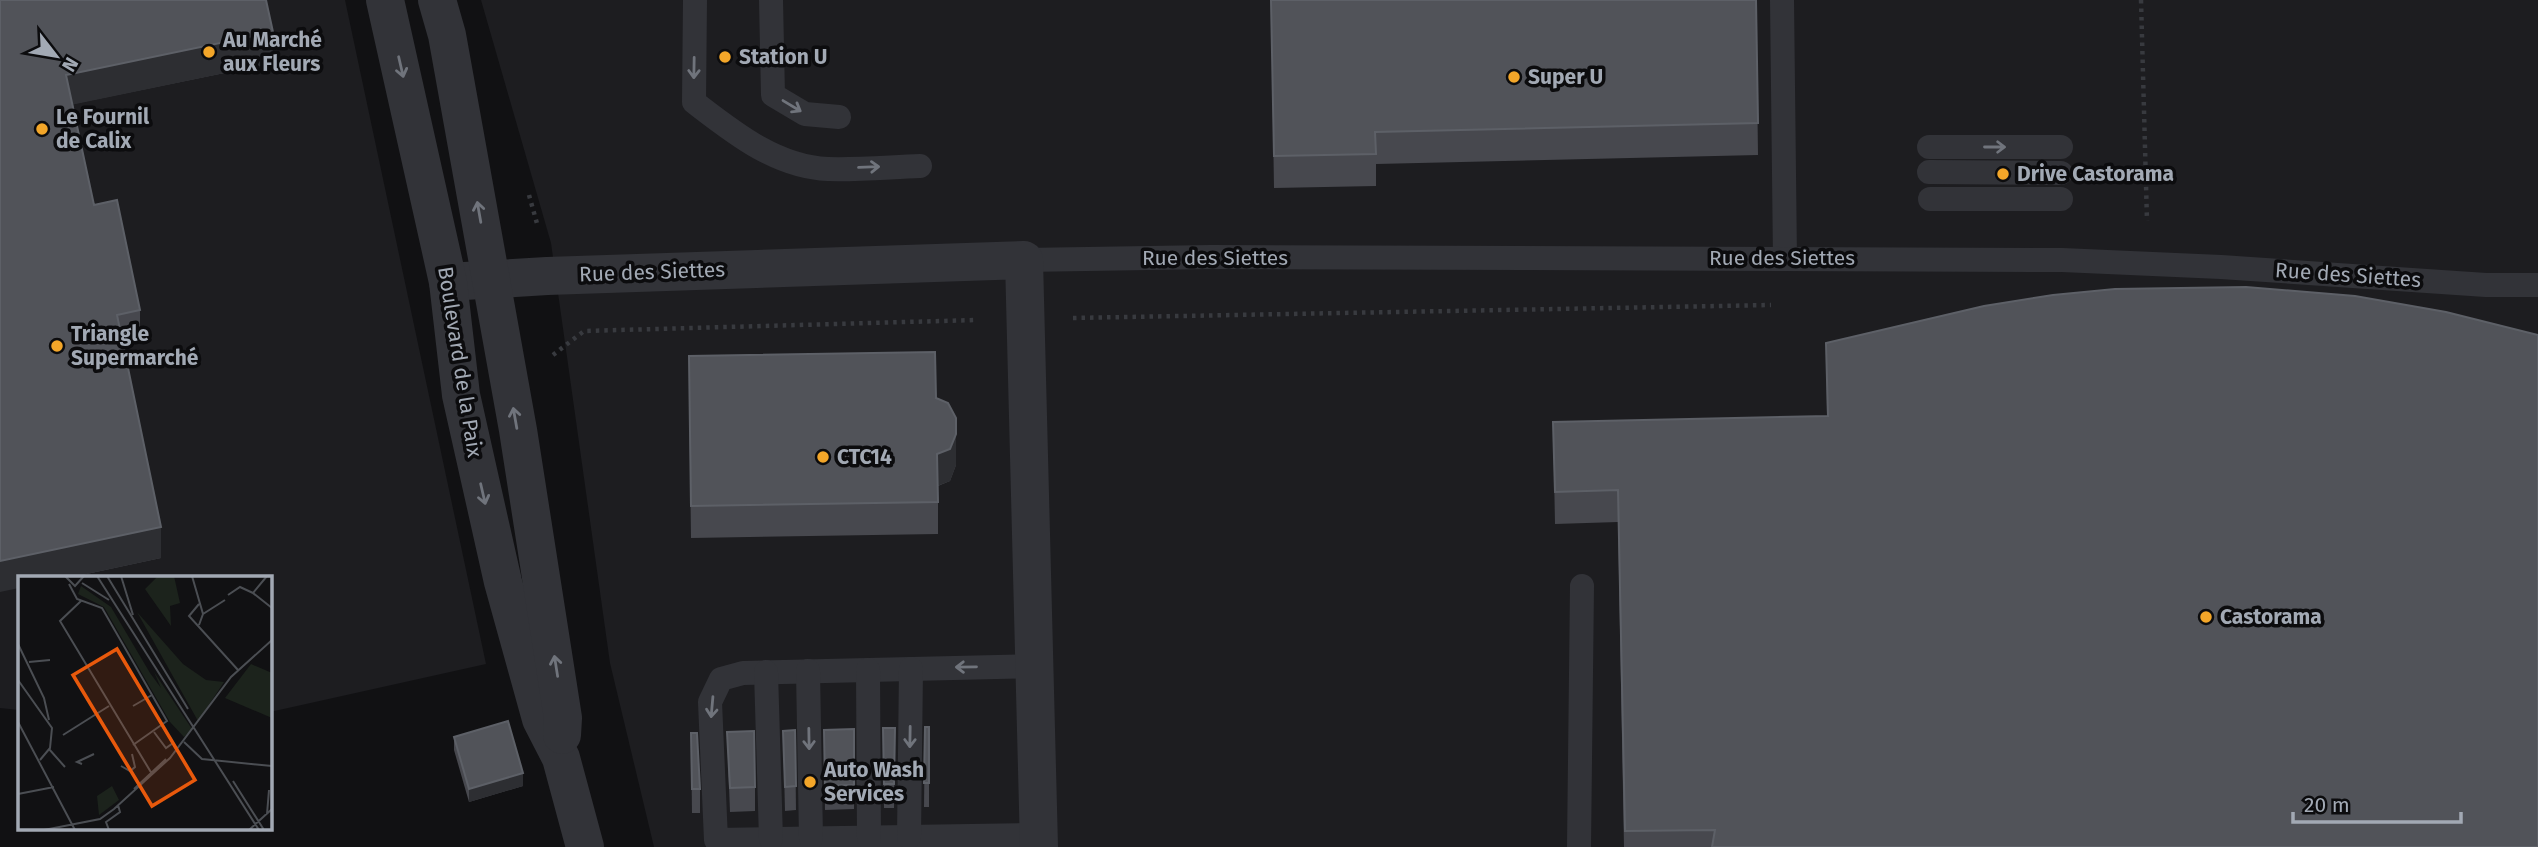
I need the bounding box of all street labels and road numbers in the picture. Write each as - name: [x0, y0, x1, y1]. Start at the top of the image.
- street label: Rue des Siettes: [1142, 245, 1288, 271]
- street label: Rue des Siettes: [1709, 245, 1855, 271]
- street label: Rue des Siettes: [578, 256, 726, 288]
- street label: Rue des Siettes: [2274, 257, 2422, 293]
- street label: Boulevard de la Paix: [432, 265, 488, 460]

